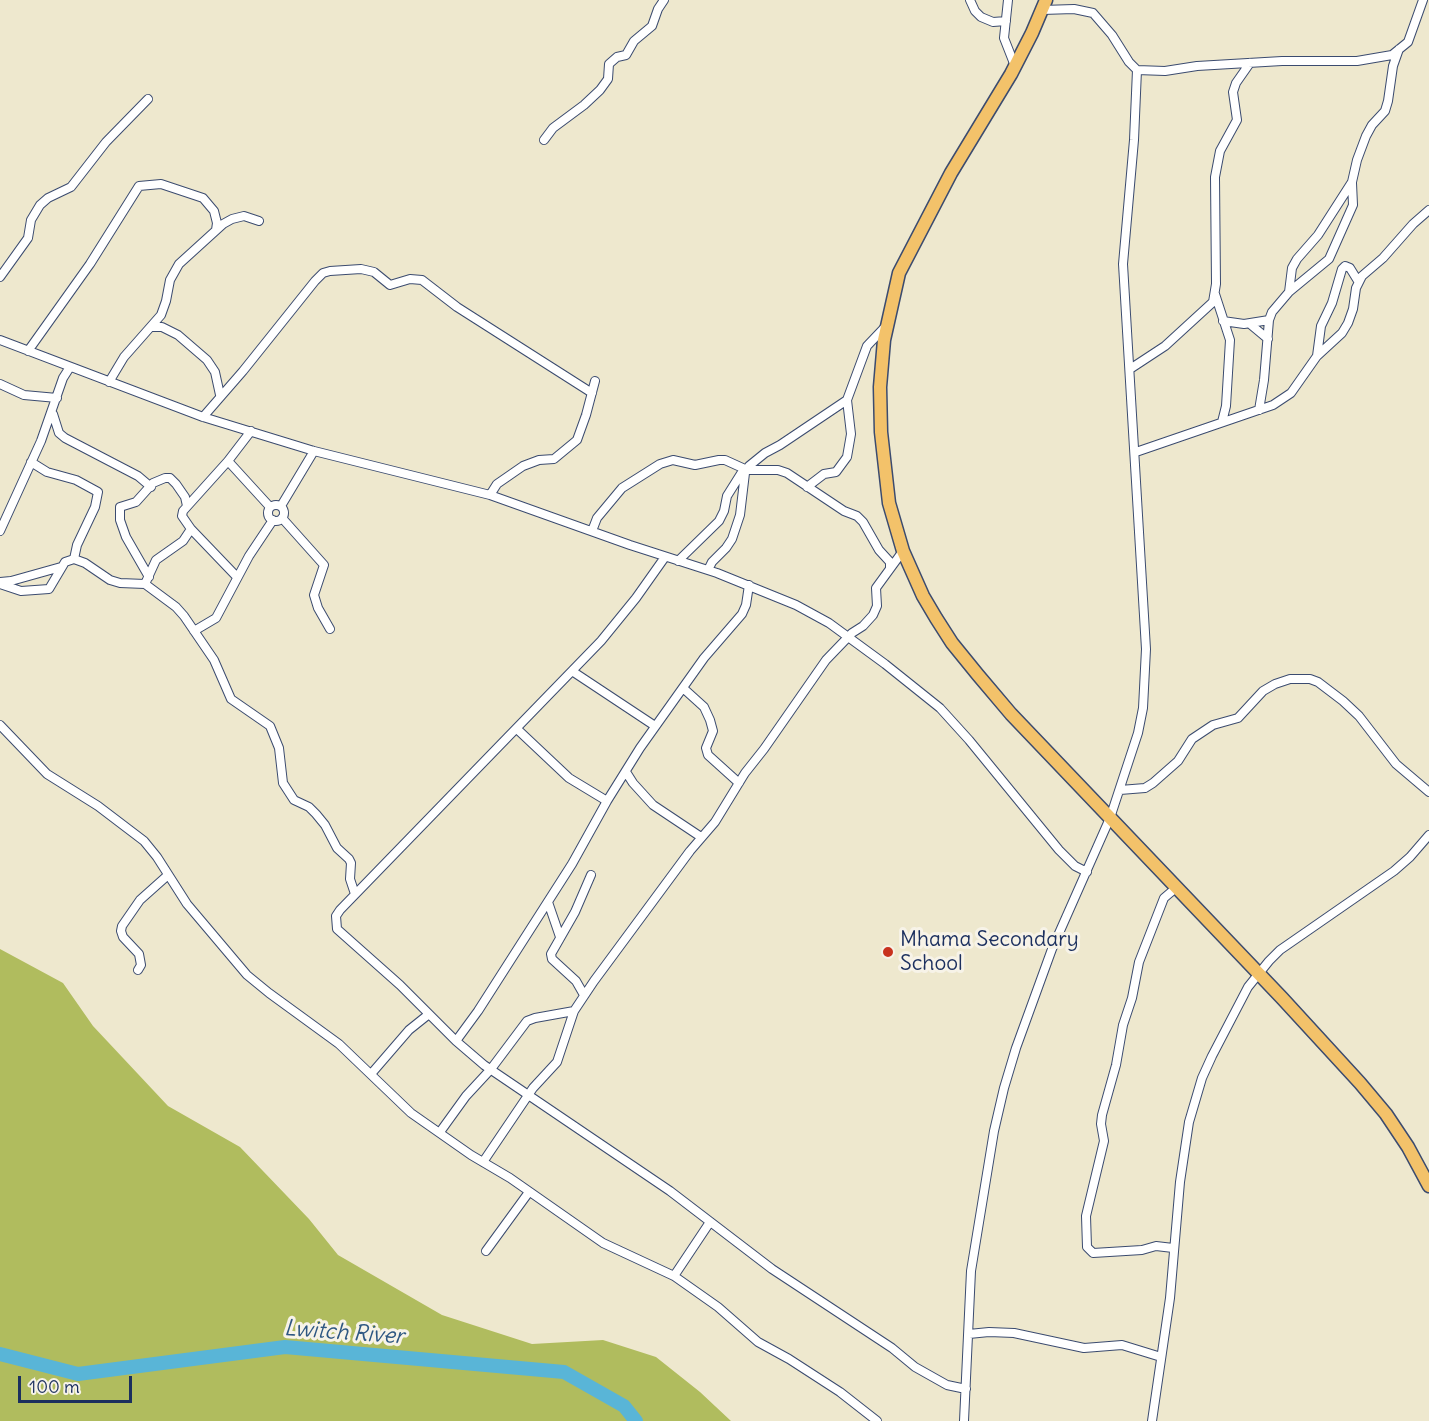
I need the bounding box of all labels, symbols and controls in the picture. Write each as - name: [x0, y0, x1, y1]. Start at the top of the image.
- place label: Mhama Secondary School: [900, 927, 1079, 977]
- marker: Mhama Secondary School: [881, 945, 895, 959]
- water label: Lwitch River: [283, 1316, 405, 1350]
- scale bar: [21, 1364, 135, 1402]
- text: 100 m: [29, 1375, 80, 1398]

